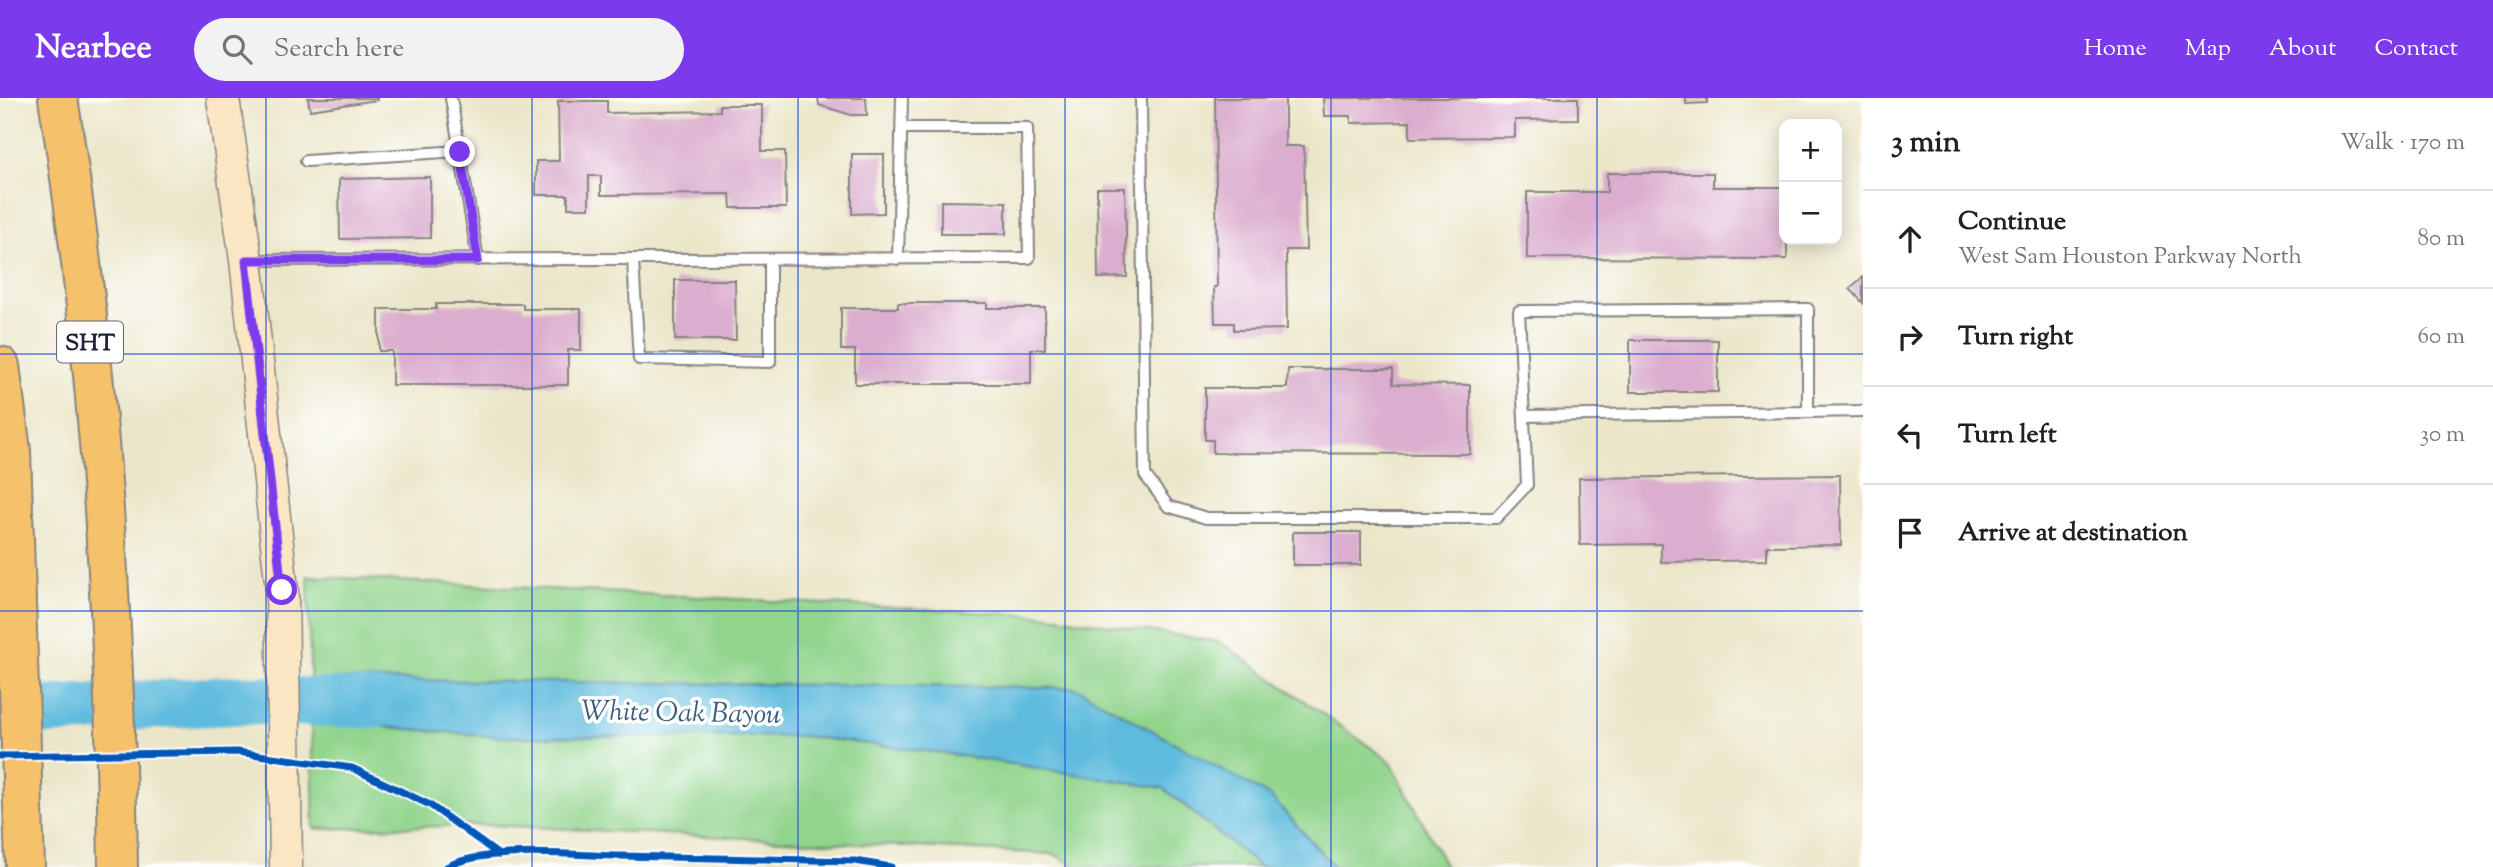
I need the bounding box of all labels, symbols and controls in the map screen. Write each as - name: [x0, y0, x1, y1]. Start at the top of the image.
- search box: [194, 18, 684, 81]
- text: Nearbee: [35, 25, 152, 73]
- icon: search: [218, 30, 256, 68]
- text: Search here: [274, 31, 404, 68]
- text: Home: [2084, 32, 2147, 66]
- text: Map: [2185, 32, 2231, 66]
- text: About: [2269, 32, 2336, 66]
- text: Contact: [2374, 32, 2458, 66]
- map controls: [1779, 119, 1842, 245]
- button: +: [1779, 119, 1842, 182]
- text: 3 min: [1891, 122, 1961, 165]
- text: Walk · 170 m: [2340, 127, 2465, 160]
- route end: [444, 136, 475, 167]
- button: −: [1779, 182, 1842, 245]
- text: Continue: [1958, 204, 2066, 241]
- icon: ahead: [1891, 220, 1929, 258]
- text: 80 m: [2417, 223, 2465, 256]
- text: West Sam Houston Parkway North: [1958, 241, 2302, 274]
- icon: right: [1891, 318, 1929, 356]
- text: Turn right: [1958, 319, 2073, 356]
- text: 60 m: [2417, 321, 2465, 354]
- road number: SHT: [57, 322, 123, 362]
- icon: left: [1891, 416, 1929, 454]
- text: Turn left: [1958, 417, 2057, 454]
- text: 30 m: [2420, 419, 2465, 452]
- icon: arrive: [1891, 514, 1929, 552]
- text: Arrive at destination: [1958, 515, 2188, 552]
- route start: [266, 574, 297, 605]
- water label: White Oak Bayou: [581, 692, 781, 736]

